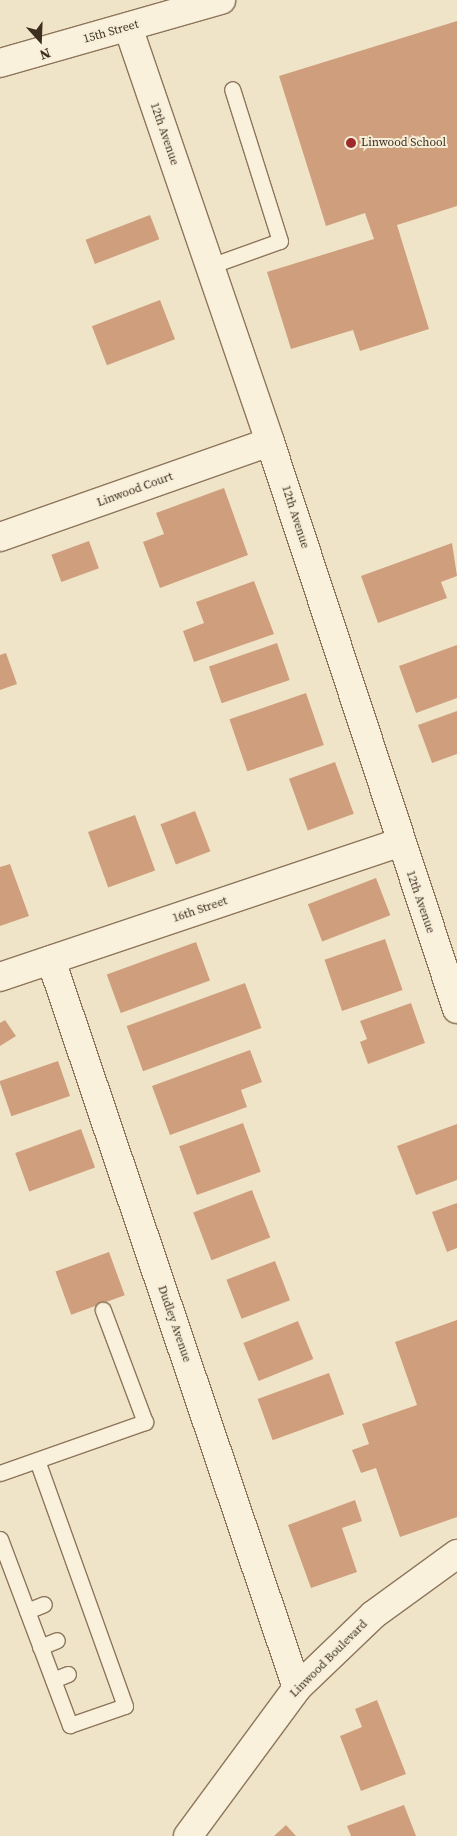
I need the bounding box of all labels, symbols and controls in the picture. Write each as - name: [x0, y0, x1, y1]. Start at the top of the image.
- north arrow: [15, 15, 65, 65]
- street label: 15th Street: [82, 17, 140, 47]
- text: N: [37, 43, 53, 65]
- street label: 12th Avenue: [147, 101, 181, 167]
- place label: Linwood School: [361, 136, 446, 150]
- marker: Linwood School: [345, 137, 357, 149]
- street label: Linwood Court: [95, 470, 175, 510]
- street label: 12th Avenue: [278, 484, 312, 550]
- street label: 12th Avenue: [403, 869, 437, 935]
- street label: 16th Street: [171, 894, 229, 926]
- street label: Dudley Avenue: [154, 1284, 194, 1364]
- street label: Linwood Boulevard: [287, 1617, 371, 1701]

